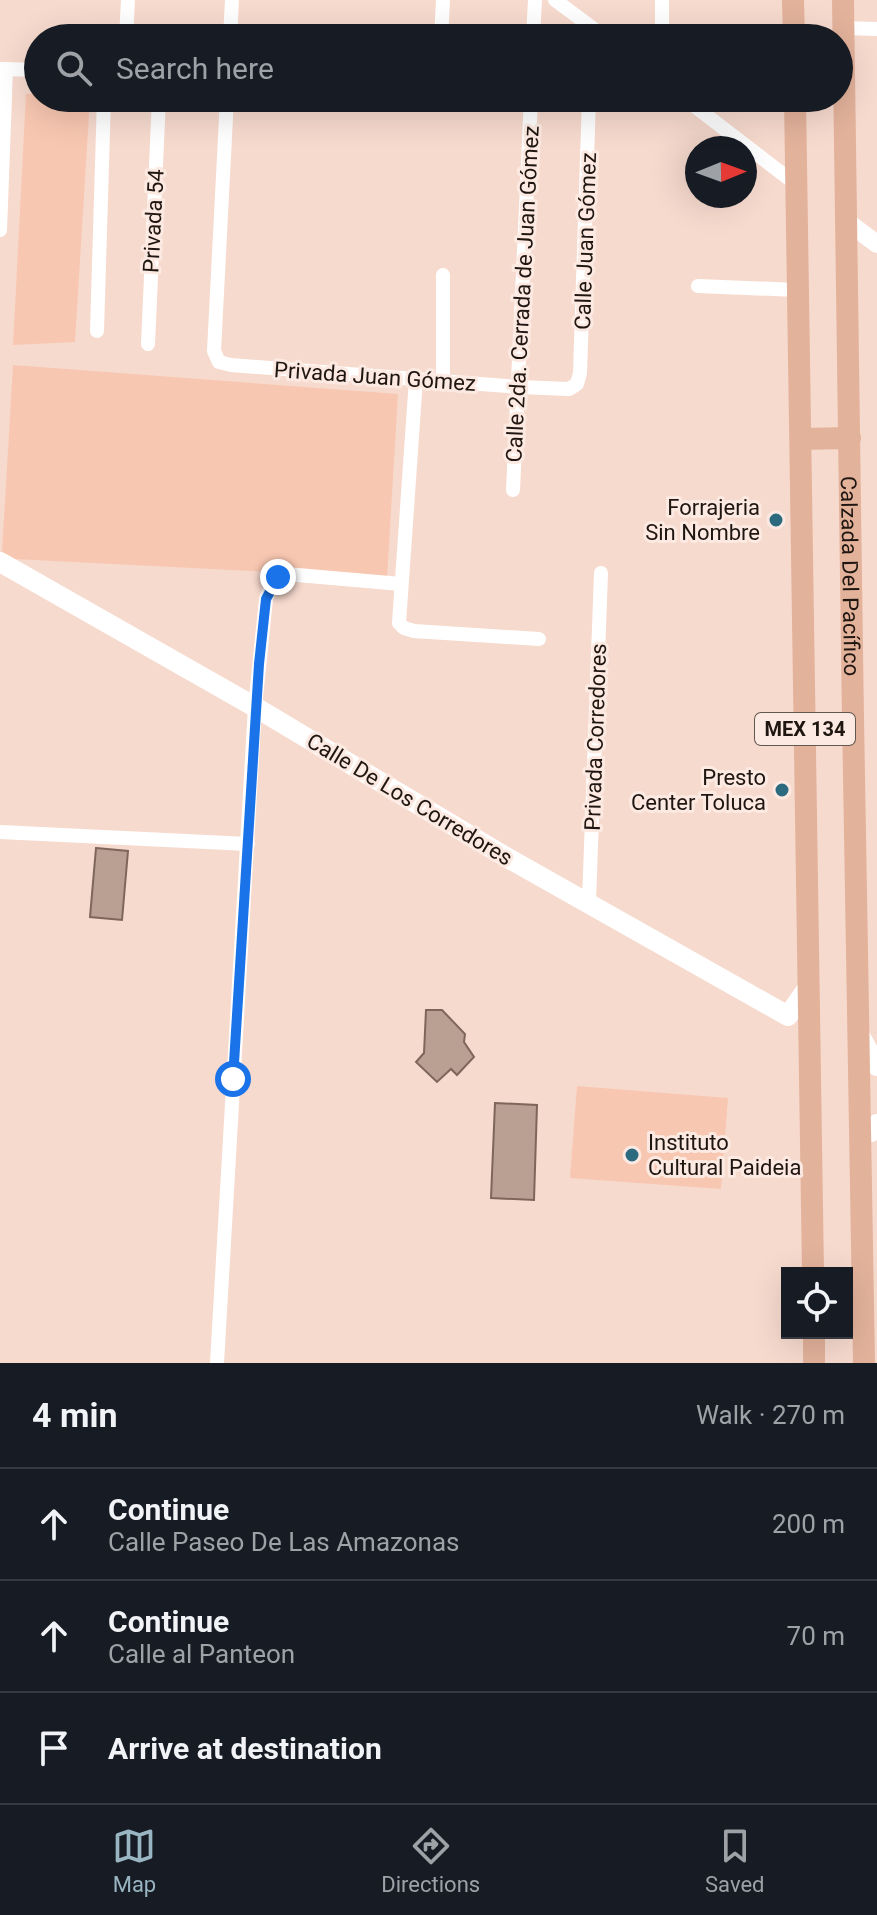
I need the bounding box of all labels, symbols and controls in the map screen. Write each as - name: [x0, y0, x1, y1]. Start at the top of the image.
- search box: [24, 24, 853, 112]
- icon: search: [52, 46, 96, 90]
- text: Search here: [116, 51, 274, 86]
- street label: Calle 2da. Cerrada de Juan Gómez: [501, 125, 544, 463]
- north arrow: [685, 136, 757, 208]
- street label: Calle Juan Gómez: [570, 152, 601, 330]
- street label: Privada 54: [138, 169, 169, 273]
- street label: Privada Juan Gómez: [273, 357, 477, 396]
- street label: Calzada Del Pacífico: [836, 476, 864, 676]
- place label: Forrajeria Sin Nombre: [645, 495, 760, 545]
- marker: Forrajeria Sin Nombre: [767, 511, 785, 529]
- route end: [260, 559, 296, 595]
- street label: Privada Corredores: [580, 643, 611, 831]
- road number: MEX 134: [755, 713, 855, 745]
- street label: Calle De Los Corredores: [302, 728, 517, 871]
- place label: Presto Center Toluca: [631, 765, 766, 815]
- marker: Presto Center Toluca: [773, 781, 791, 799]
- route start: [215, 1061, 251, 1097]
- place label: Instituto Cultural Paideia: [648, 1130, 801, 1180]
- marker: Instituto Cultural Paideia: [623, 1146, 641, 1164]
- map controls: [781, 1267, 853, 1339]
- button: locate: [781, 1267, 853, 1339]
- text: 4 min: [32, 1395, 117, 1435]
- text: Walk · 270 m: [696, 1400, 845, 1430]
- text: Continue: [108, 1492, 229, 1527]
- icon: ahead: [32, 1502, 76, 1546]
- text: 200 m: [772, 1509, 845, 1539]
- text: Calle Paseo De Las Amazonas: [108, 1527, 460, 1557]
- text: Continue: [108, 1604, 229, 1639]
- icon: ahead: [32, 1614, 76, 1658]
- text: 70 m: [787, 1621, 845, 1651]
- text: Calle al Panteon: [108, 1639, 295, 1669]
- icon: arrive: [32, 1726, 76, 1770]
- text: Arrive at destination: [108, 1731, 382, 1766]
- tab: Map: [112, 1824, 156, 1897]
- tab: Directions: [381, 1824, 480, 1897]
- tab: Saved: [705, 1824, 765, 1897]

